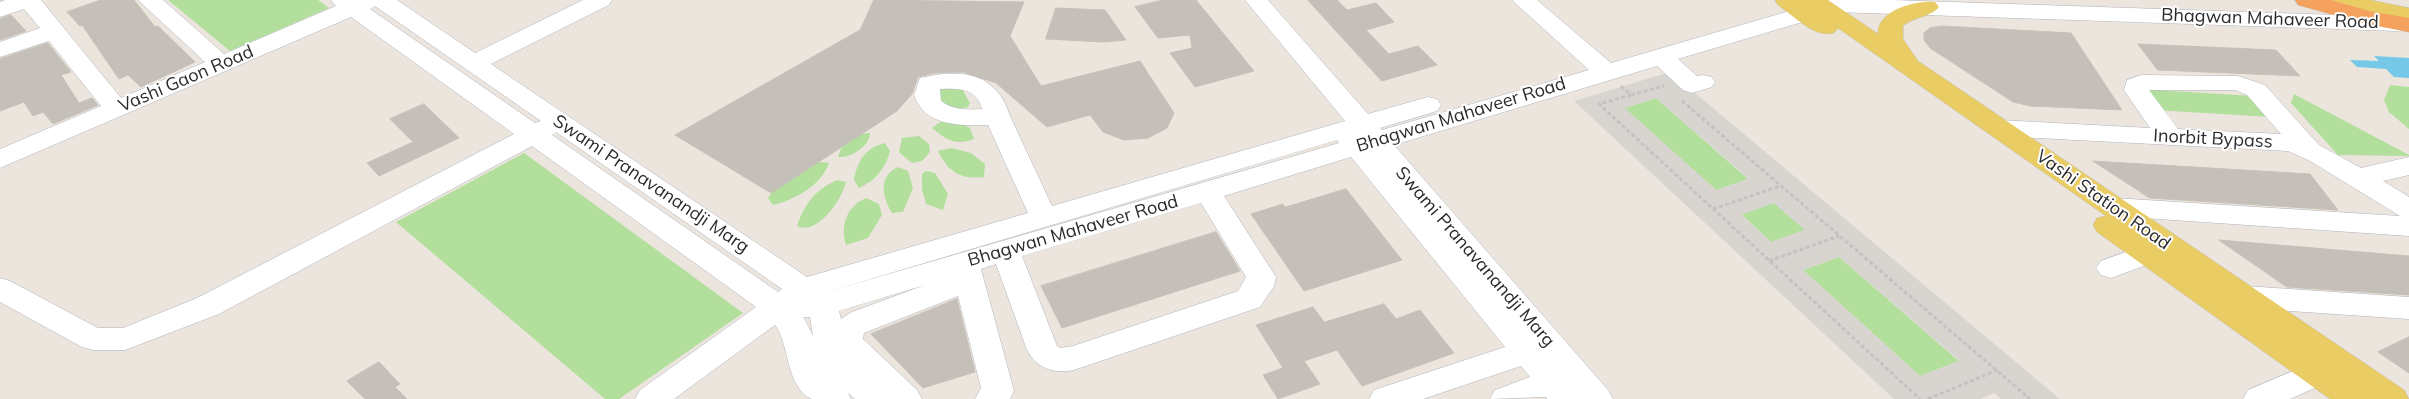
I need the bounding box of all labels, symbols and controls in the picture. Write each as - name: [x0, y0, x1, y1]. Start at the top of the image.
- street label: Bhagwan Mahaveer Road: [2161, 4, 2379, 34]
- street label: Vashi Gaon Road: [115, 41, 257, 117]
- street label: Bhagwan Mahaveer Road: [1354, 73, 1568, 157]
- street label: Swami Pranavanandji Marg: [549, 110, 753, 258]
- street label: Inorbit Bypass: [2153, 125, 2273, 153]
- street label: Vashi Station Road: [2032, 145, 2174, 255]
- street label: Swami Pranavanandji Marg: [1391, 162, 1559, 352]
- street label: Bhagwan Mahaveer Road: [965, 191, 1181, 271]

